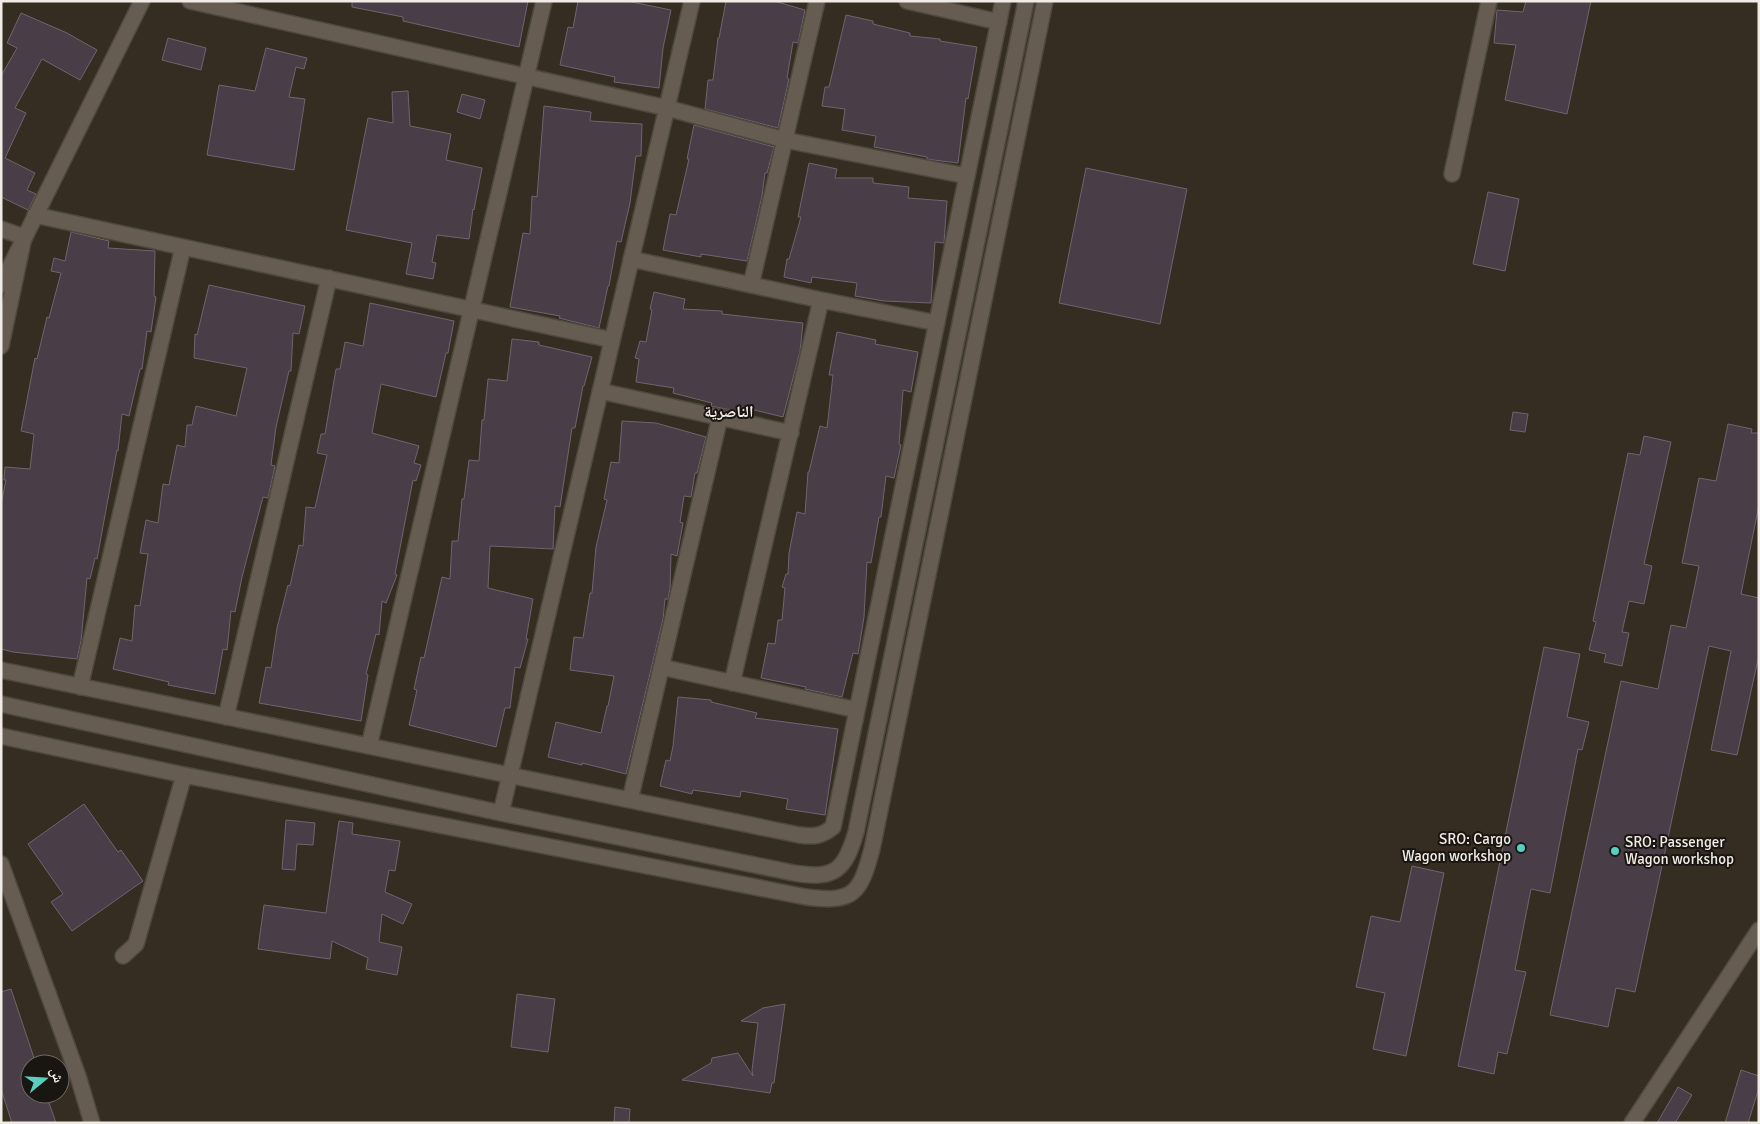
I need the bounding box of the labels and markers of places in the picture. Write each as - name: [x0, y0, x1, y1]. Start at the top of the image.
- place label: SRO: Cargo Wagon workshop: [1402, 830, 1511, 865]
- place label: SRO: Passenger Wagon workshop: [1625, 833, 1734, 868]
- marker: SRO: Cargo Wagon workshop: [1515, 842, 1527, 854]
- marker: SRO: Passenger Wagon workshop: [1609, 845, 1621, 857]

